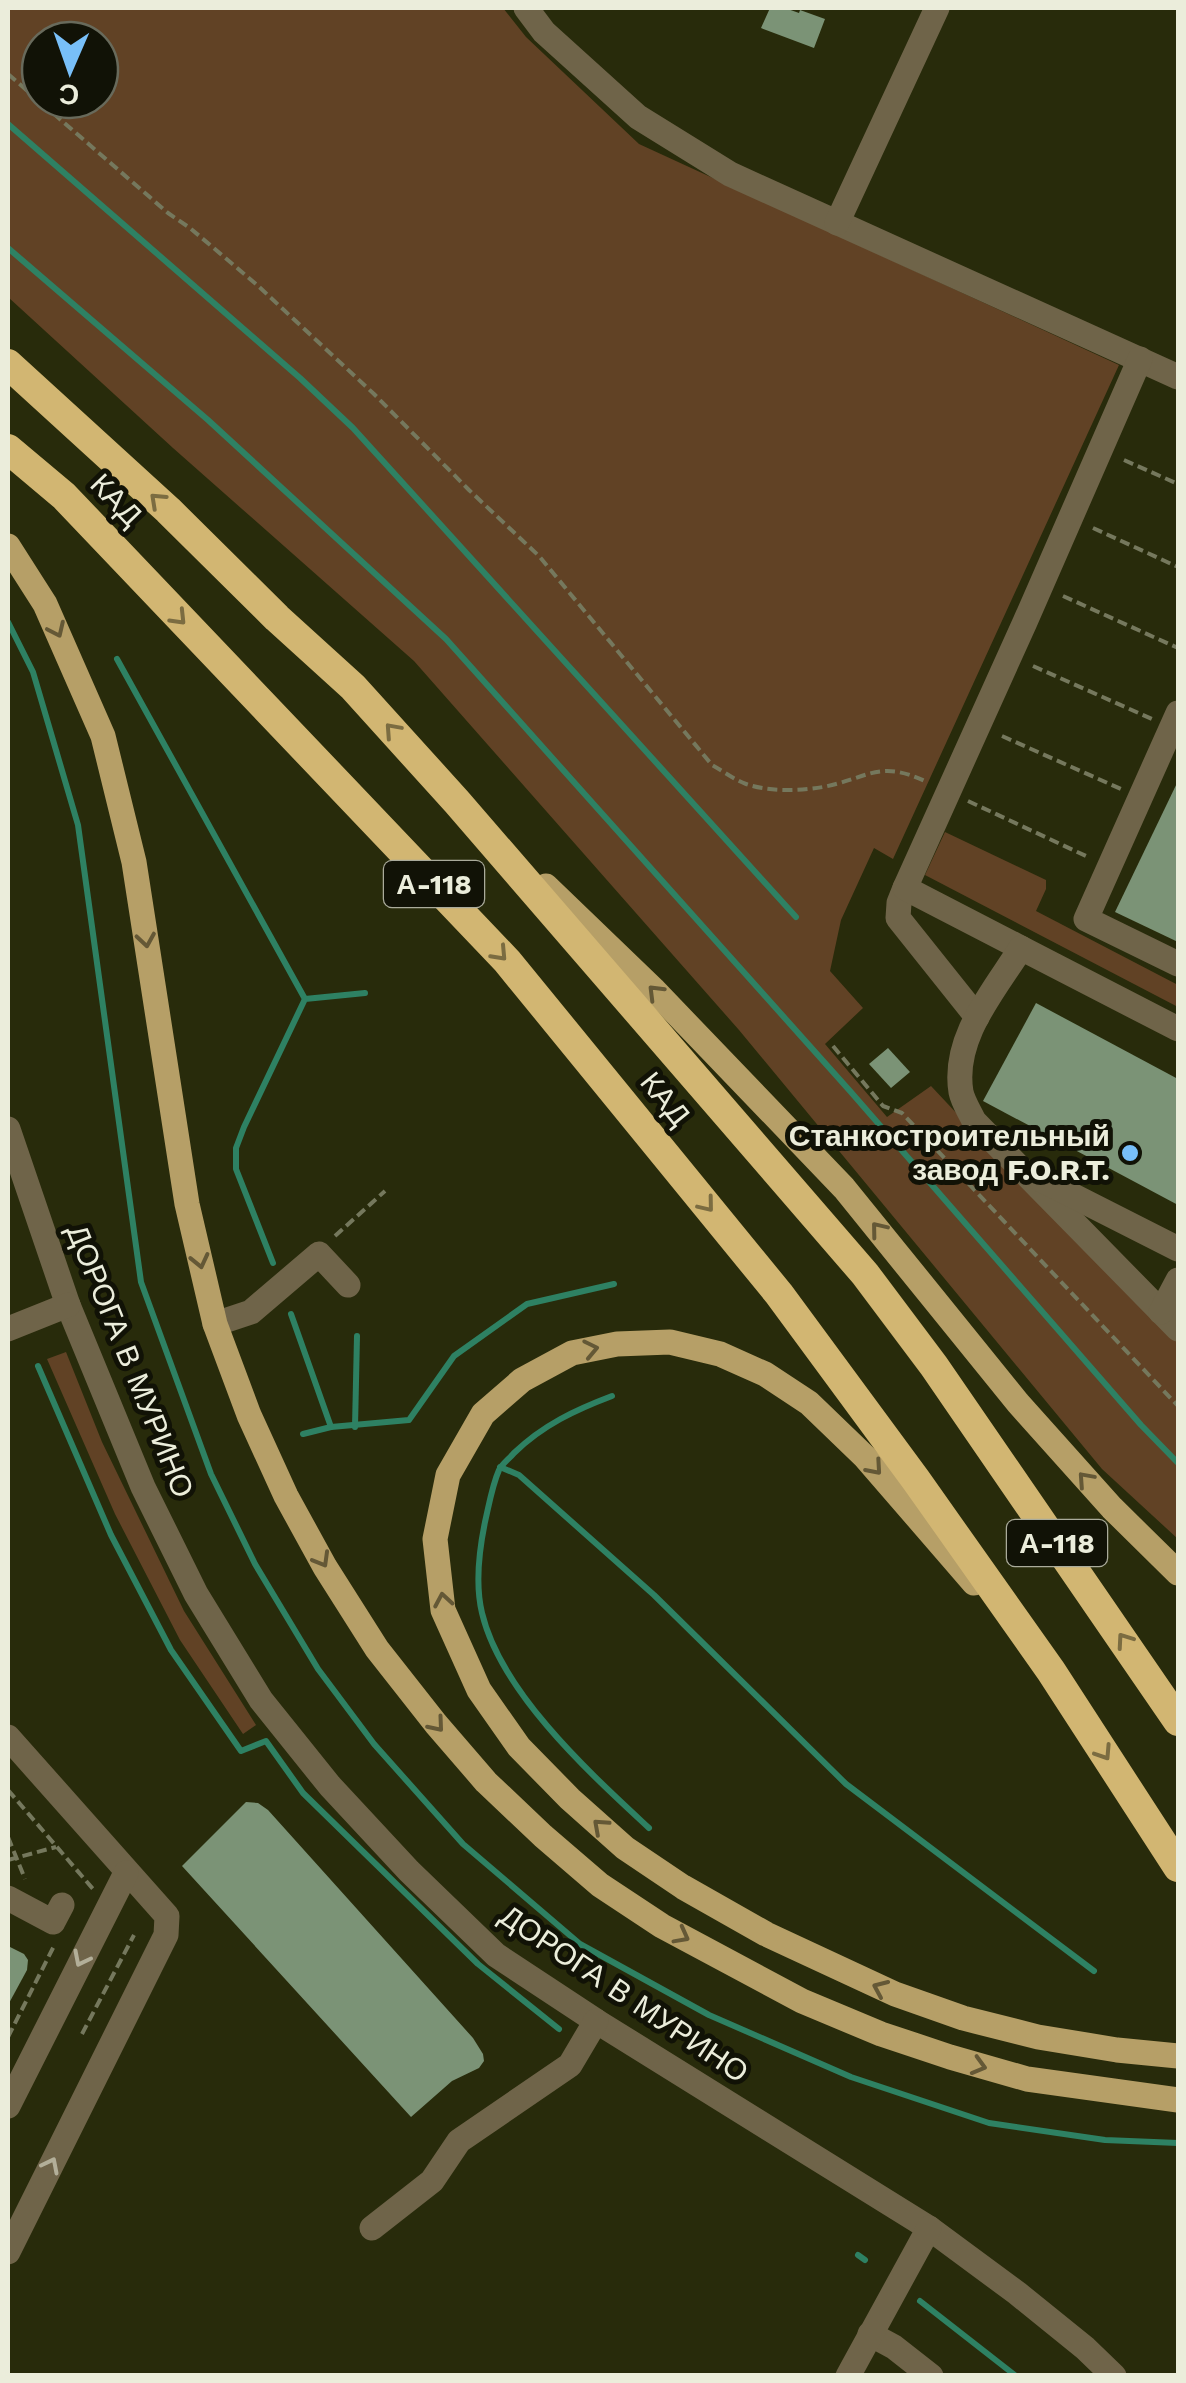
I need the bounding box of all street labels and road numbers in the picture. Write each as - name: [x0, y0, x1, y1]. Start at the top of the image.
- street label: КАД: [83, 466, 149, 533]
- road number: А-118: [384, 861, 484, 907]
- street label: КАД: [633, 1065, 697, 1133]
- street label: ДОРОГА В МУРИНО: [60, 1219, 201, 1503]
- road number: А-118: [1007, 1520, 1107, 1566]
- street label: ДОРОГА В МУРИНО: [494, 1898, 755, 2090]

